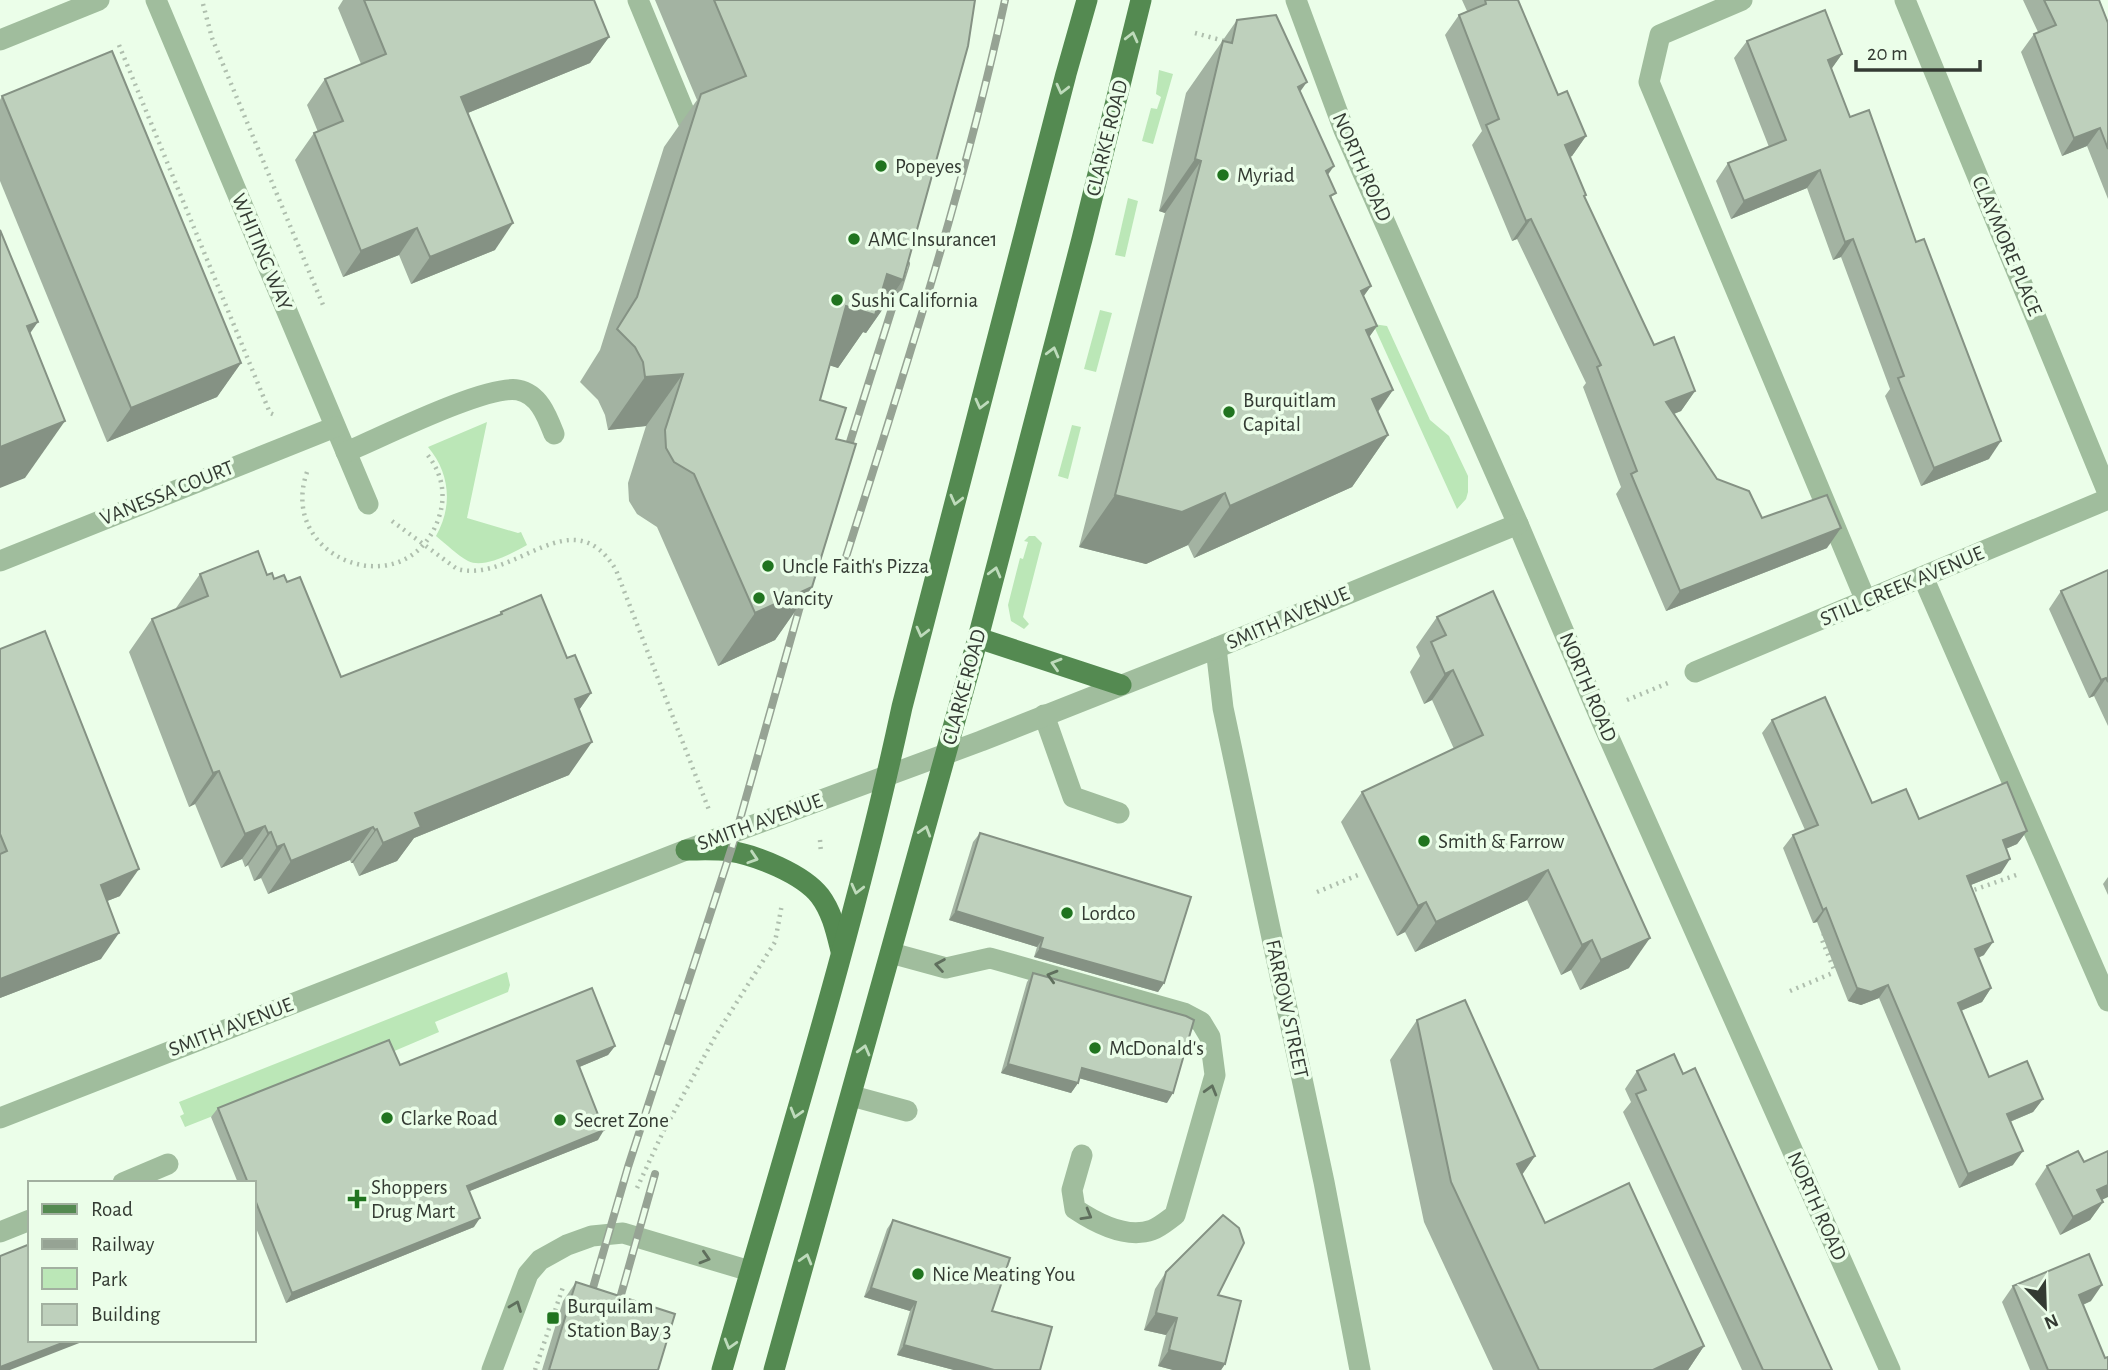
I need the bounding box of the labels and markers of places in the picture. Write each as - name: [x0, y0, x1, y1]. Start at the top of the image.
- place label: Popeyes: [895, 156, 962, 177]
- marker: Popeyes: [873, 158, 889, 174]
- place label: Myriad: [1237, 165, 1295, 186]
- marker: Myriad: [1215, 167, 1231, 183]
- place label: AMC Insurance1: [868, 229, 998, 250]
- marker: AMC Insurance1: [846, 231, 862, 247]
- place label: Sushi California: [851, 290, 979, 311]
- marker: Sushi California: [829, 292, 845, 308]
- place label: Burquitlam Capital: [1243, 390, 1336, 435]
- marker: Burquitlam Capital: [1221, 404, 1237, 420]
- place label: Uncle Faith's Pizza: [782, 556, 930, 577]
- marker: Uncle Faith's Pizza: [760, 558, 776, 574]
- place label: Vancity: [773, 588, 833, 609]
- marker: Vancity: [751, 590, 767, 606]
- place label: Smith & Farrow: [1438, 831, 1564, 852]
- marker: Smith & Farrow: [1416, 833, 1432, 849]
- place label: Lordco: [1081, 903, 1136, 924]
- marker: Lordco: [1059, 905, 1075, 921]
- place label: McDonald's: [1109, 1038, 1204, 1059]
- marker: McDonald's: [1087, 1040, 1103, 1056]
- place label: Clarke Road: [401, 1108, 498, 1129]
- marker: Clarke Road: [379, 1110, 395, 1126]
- place label: Secret Zone: [574, 1110, 669, 1131]
- marker: Secret Zone: [552, 1112, 568, 1128]
- place label: Shoppers Drug Mart: [371, 1177, 455, 1222]
- marker: Shoppers Drug Mart: [349, 1191, 365, 1207]
- place label: Nice Meating You: [932, 1264, 1076, 1285]
- marker: Nice Meating You: [910, 1266, 926, 1282]
- place label: Burquilam Station Bay 3: [567, 1296, 671, 1341]
- marker: Burquilam Station Bay 3: [545, 1310, 561, 1326]

